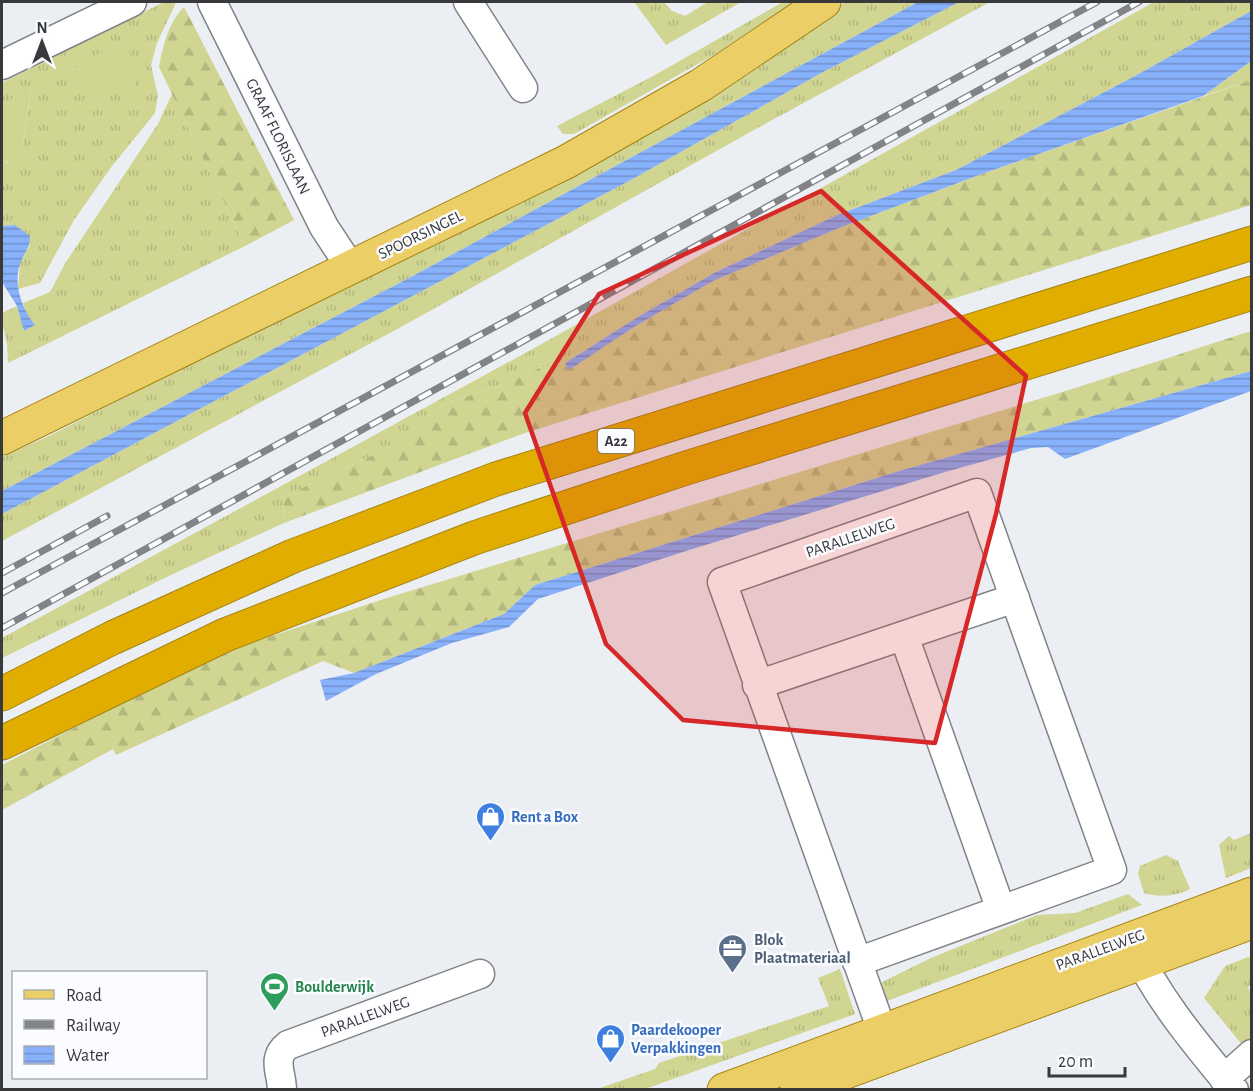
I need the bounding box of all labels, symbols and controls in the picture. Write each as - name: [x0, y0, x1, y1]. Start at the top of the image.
- north arrow: [12, 12, 72, 72]
- text: N: [36, 20, 48, 36]
- street label: GRAAF FLORISLAAN: [243, 76, 313, 197]
- street label: SPOORSINGEL: [376, 207, 465, 262]
- road number: A22: [598, 429, 634, 453]
- street label: PARALLELWEG: [804, 515, 897, 561]
- shop icon: Rent a Box: [474, 800, 506, 842]
- place label: Rent a Box: [511, 809, 579, 825]
- street label: PARALLELWEG: [1054, 926, 1147, 973]
- office icon: Blok Plaatmateriaal: [717, 932, 749, 974]
- place label: Blok Plaatmateriaal: [754, 932, 851, 966]
- sports icon: Boulderwijk: [258, 970, 290, 1012]
- legend: [12, 971, 207, 1079]
- place label: Boulderwijk: [295, 979, 374, 996]
- text: Road: [66, 987, 102, 1005]
- street label: PARALLELWEG: [319, 993, 412, 1040]
- text: Railway: [66, 1017, 121, 1035]
- shop icon: Paardekooper Verpakkingen: [594, 1022, 626, 1064]
- place label: Paardekooper Verpakkingen: [631, 1022, 722, 1056]
- scale bar: [1049, 1040, 1126, 1078]
- text: Water: [66, 1047, 109, 1065]
- text: 20 m: [1058, 1053, 1093, 1071]

